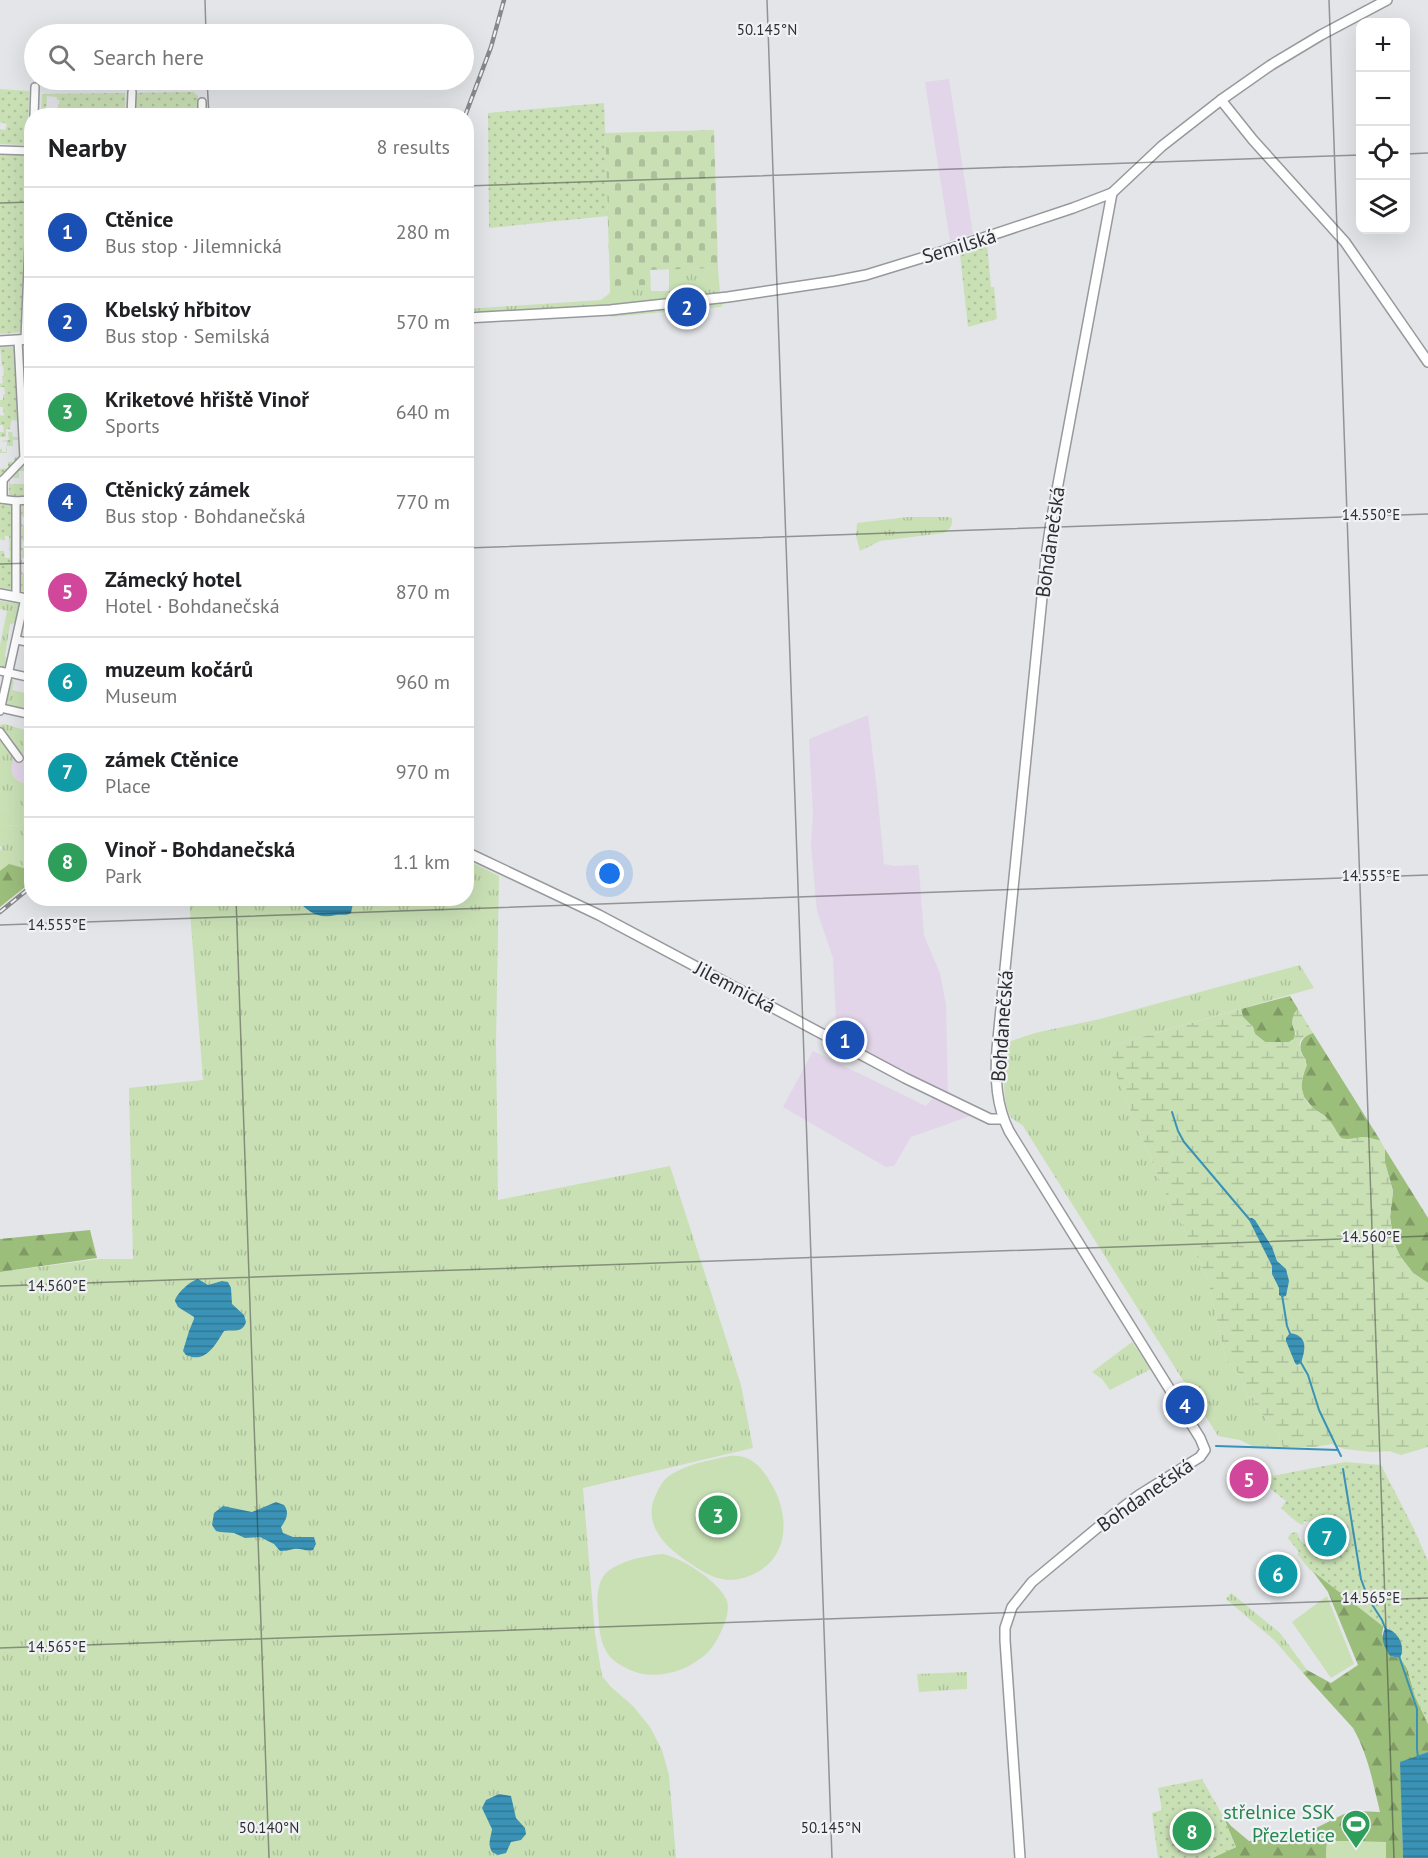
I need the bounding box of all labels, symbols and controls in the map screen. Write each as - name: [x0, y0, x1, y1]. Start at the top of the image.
- map controls: [1356, 18, 1410, 234]
- button: +: [1356, 18, 1410, 72]
- text: 50.145°N: [737, 20, 797, 39]
- search box: [24, 24, 474, 90]
- icon: search: [45, 41, 78, 74]
- text: Search here: [93, 43, 204, 71]
- button: −: [1356, 72, 1410, 126]
- button: locate: [1356, 126, 1410, 180]
- text: Nearby: [48, 131, 126, 164]
- text: 8 results: [377, 134, 450, 160]
- button: layers: [1356, 180, 1410, 234]
- text: Ctěnice: [105, 205, 174, 233]
- text: 1: [62, 219, 73, 245]
- text: 280 m: [396, 219, 450, 245]
- street label: Semilská: [919, 222, 999, 270]
- text: Bus stop · Jilemnická: [105, 233, 282, 259]
- pin: 2: [668, 284, 706, 330]
- text: Kbelský hřbitov: [105, 295, 251, 323]
- text: 2: [62, 309, 73, 335]
- text: 570 m: [396, 309, 450, 335]
- text: Bus stop · Semilská: [105, 323, 270, 349]
- text: Kriketové hřiště Vinoř: [105, 385, 309, 413]
- text: 3: [62, 399, 73, 425]
- text: 640 m: [396, 399, 450, 425]
- text: Sports: [105, 413, 160, 439]
- text: Ctěnický zámek: [105, 475, 250, 503]
- street label: Bohdanečská: [1029, 485, 1071, 599]
- text: 4: [62, 489, 73, 515]
- text: 770 m: [396, 489, 450, 515]
- text: Bus stop · Bohdanečská: [105, 503, 306, 529]
- text: 14.550°E: [1342, 505, 1400, 524]
- text: Zámecký hotel: [105, 565, 242, 593]
- text: 5: [62, 579, 73, 605]
- text: 870 m: [396, 579, 450, 605]
- text: Hotel · Bohdanečská: [105, 593, 280, 619]
- text: muzeum kočárů: [105, 655, 253, 683]
- text: 6: [62, 669, 73, 695]
- text: 960 m: [396, 669, 450, 695]
- text: Museum: [105, 683, 177, 709]
- text: zámek Ctěnice: [105, 745, 239, 773]
- text: 7: [62, 759, 73, 785]
- text: 970 m: [396, 759, 450, 785]
- text: Place: [105, 773, 151, 799]
- text: Vinoř - Bohdanečská: [105, 835, 295, 863]
- text: 8: [62, 849, 73, 875]
- text: 1.1 km: [393, 849, 450, 875]
- your location: [595, 859, 624, 888]
- text: Park: [105, 863, 142, 889]
- text: 14.555°E: [1342, 866, 1400, 885]
- text: 14.555°E: [28, 915, 86, 934]
- street label: Jilemnická: [689, 954, 780, 1019]
- street label: Bohdanečská: [985, 969, 1019, 1083]
- pin: 1: [826, 1018, 864, 1062]
- text: 14.560°E: [1342, 1227, 1400, 1246]
- text: 14.560°E: [28, 1276, 86, 1295]
- pin: 4: [1166, 1382, 1204, 1428]
- street label: Bohdanečská: [1092, 1452, 1198, 1538]
- pin: 5: [1230, 1456, 1268, 1502]
- pin: 3: [698, 1492, 738, 1538]
- pin: 7: [1308, 1514, 1346, 1560]
- pin: 6: [1258, 1552, 1298, 1596]
- text: 14.565°E: [1342, 1588, 1400, 1607]
- text: 14.565°E: [28, 1637, 86, 1656]
- place label: střelnice SSK Přezletice: [1223, 1799, 1335, 1848]
- pin: 8: [1172, 1808, 1212, 1854]
- sports icon: střelnice SSK Přezletice: [1340, 1808, 1372, 1850]
- text: 50.140°N: [239, 1818, 299, 1837]
- text: 50.145°N: [801, 1818, 861, 1837]

